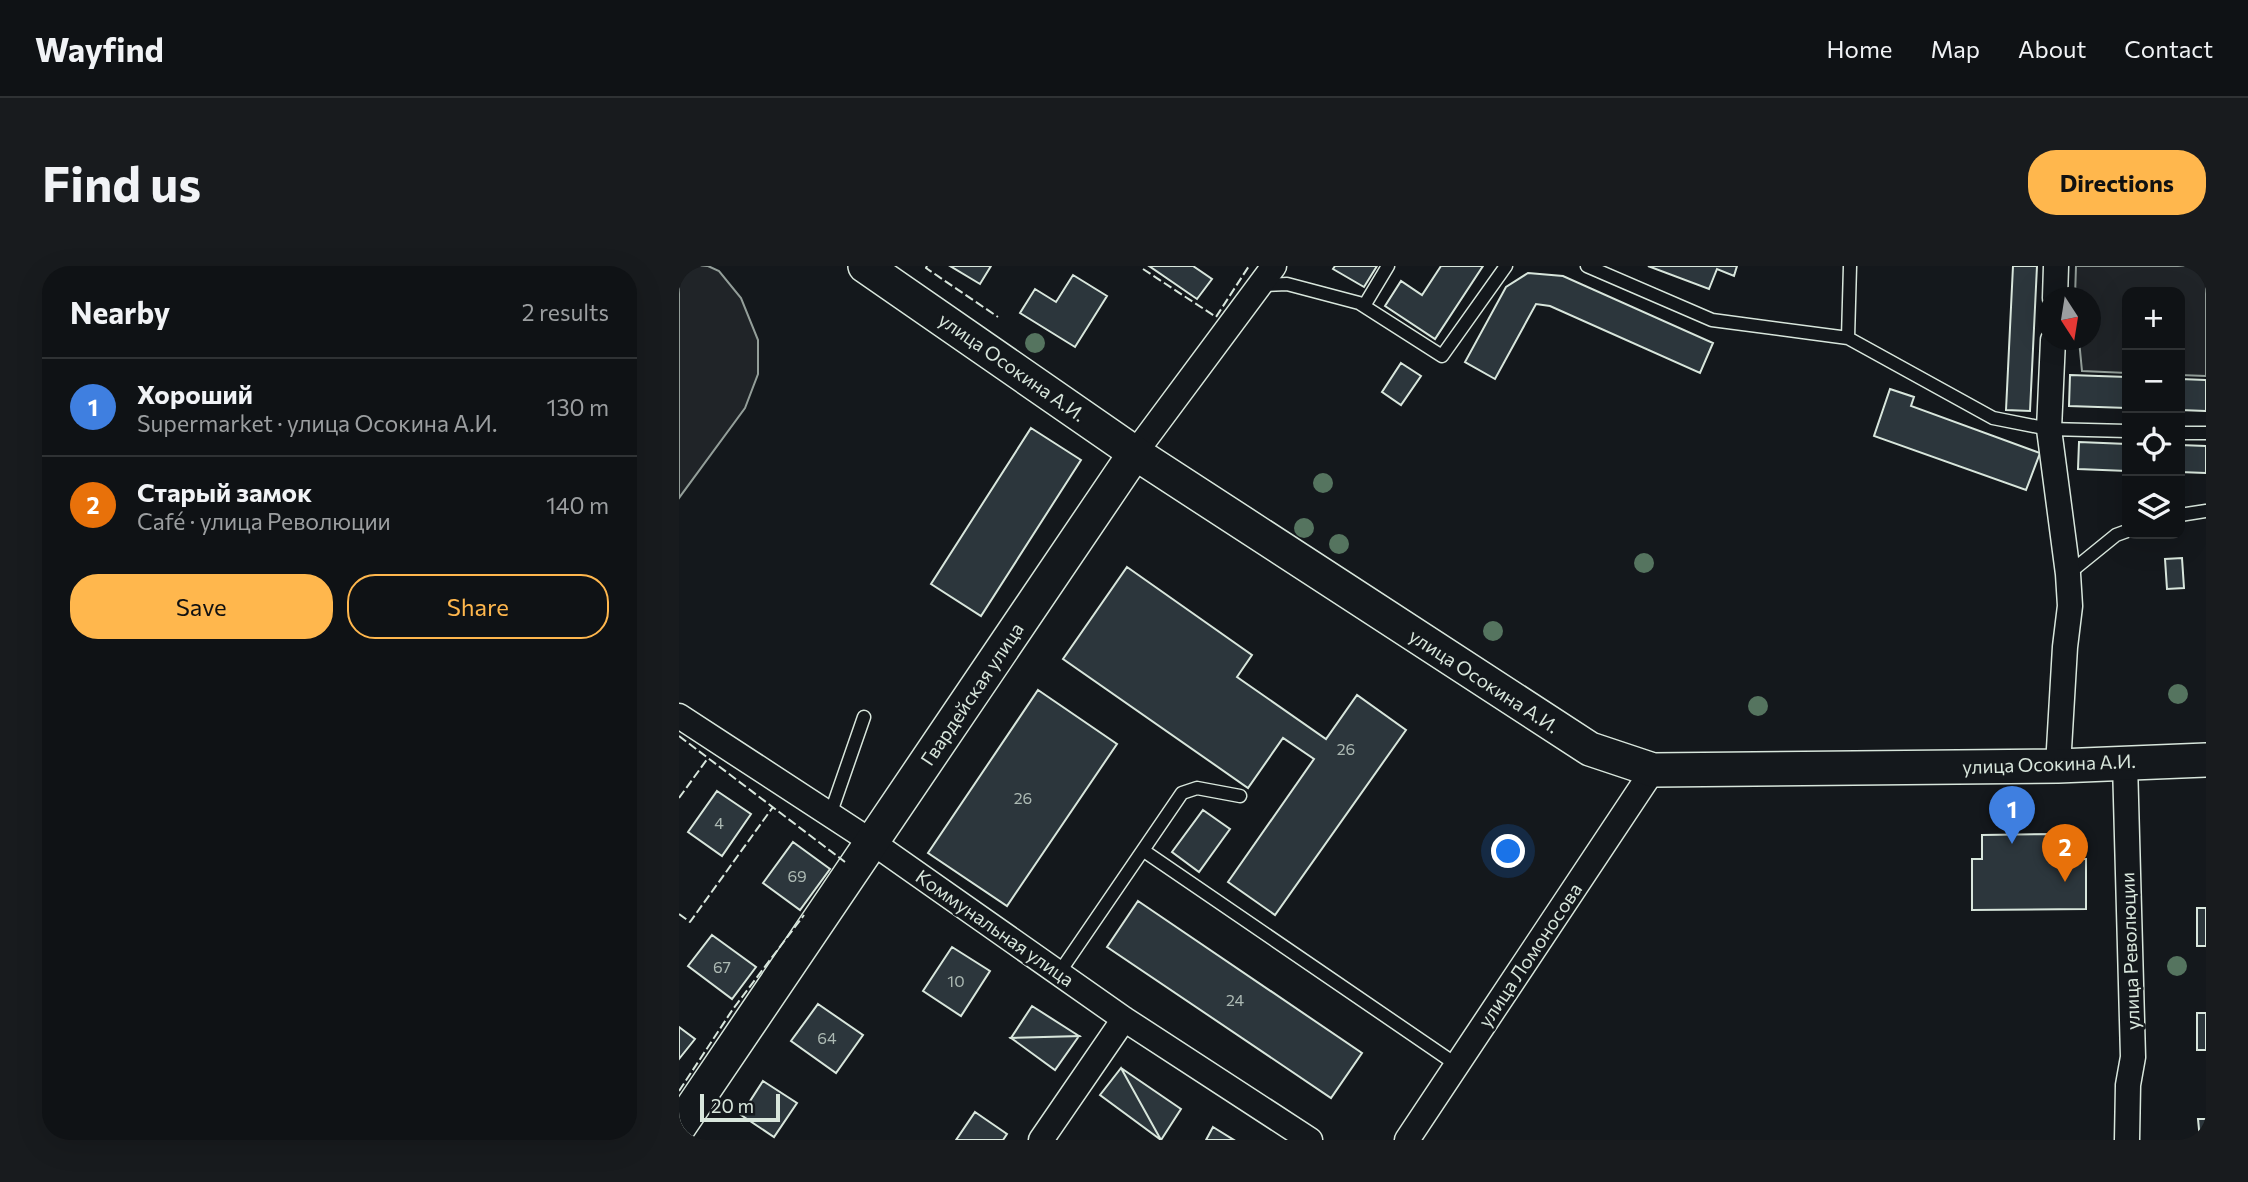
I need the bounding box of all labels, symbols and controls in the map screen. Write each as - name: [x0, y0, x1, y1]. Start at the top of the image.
- text: Wayfind: [35, 28, 164, 69]
- text: Home: [1827, 34, 1893, 63]
- text: Map: [1931, 34, 1980, 63]
- text: About: [2018, 34, 2086, 63]
- text: Contact: [2124, 34, 2213, 63]
- button: Directions: [2028, 150, 2206, 215]
- text: Find us: [42, 152, 201, 212]
- north arrow: [2038, 287, 2101, 350]
- map controls: [2122, 287, 2185, 539]
- button: +: [2122, 287, 2185, 350]
- text: Nearby: [70, 293, 170, 330]
- text: 2 results: [522, 298, 609, 326]
- street label: улица Осокина А.И.: [935, 307, 1090, 426]
- button: −: [2122, 350, 2185, 413]
- text: Хороший: [137, 378, 253, 409]
- text: 1: [88, 393, 98, 421]
- text: 130 m: [547, 393, 609, 421]
- text: Supermarket · улица Осокина А.И.: [137, 409, 497, 437]
- button: locate: [2122, 413, 2185, 476]
- text: Старый замок: [137, 476, 312, 507]
- button: layers: [2122, 476, 2185, 539]
- text: 2: [86, 491, 100, 519]
- text: 140 m: [546, 491, 609, 519]
- text: Café · улица Революции: [137, 507, 391, 535]
- button: Save: [70, 574, 333, 639]
- button: Share: [347, 574, 609, 639]
- street label: Гвардейская улица: [915, 618, 1028, 769]
- street label: улица Осокина А.И.: [1405, 624, 1563, 738]
- house number: 26: [1337, 739, 1355, 758]
- street label: улица Осокина А.И.: [1962, 749, 2136, 778]
- pin: 1: [1989, 786, 2035, 844]
- house number: 26: [1014, 788, 1032, 807]
- house number: 4: [714, 813, 724, 832]
- pin: 2: [2042, 824, 2088, 882]
- your location: [1491, 834, 1525, 868]
- street label: Коммунальная улица: [912, 864, 1079, 991]
- house number: 69: [787, 866, 807, 885]
- street label: улица Революции: [2115, 872, 2144, 1030]
- street label: улица Ломоносова: [1473, 878, 1586, 1031]
- house number: 67: [713, 957, 731, 976]
- house number: 10: [947, 971, 965, 990]
- house number: 24: [1226, 990, 1244, 1009]
- house number: 64: [817, 1028, 837, 1047]
- scale bar: [700, 1091, 781, 1123]
- text: 20 m: [711, 1094, 754, 1117]

